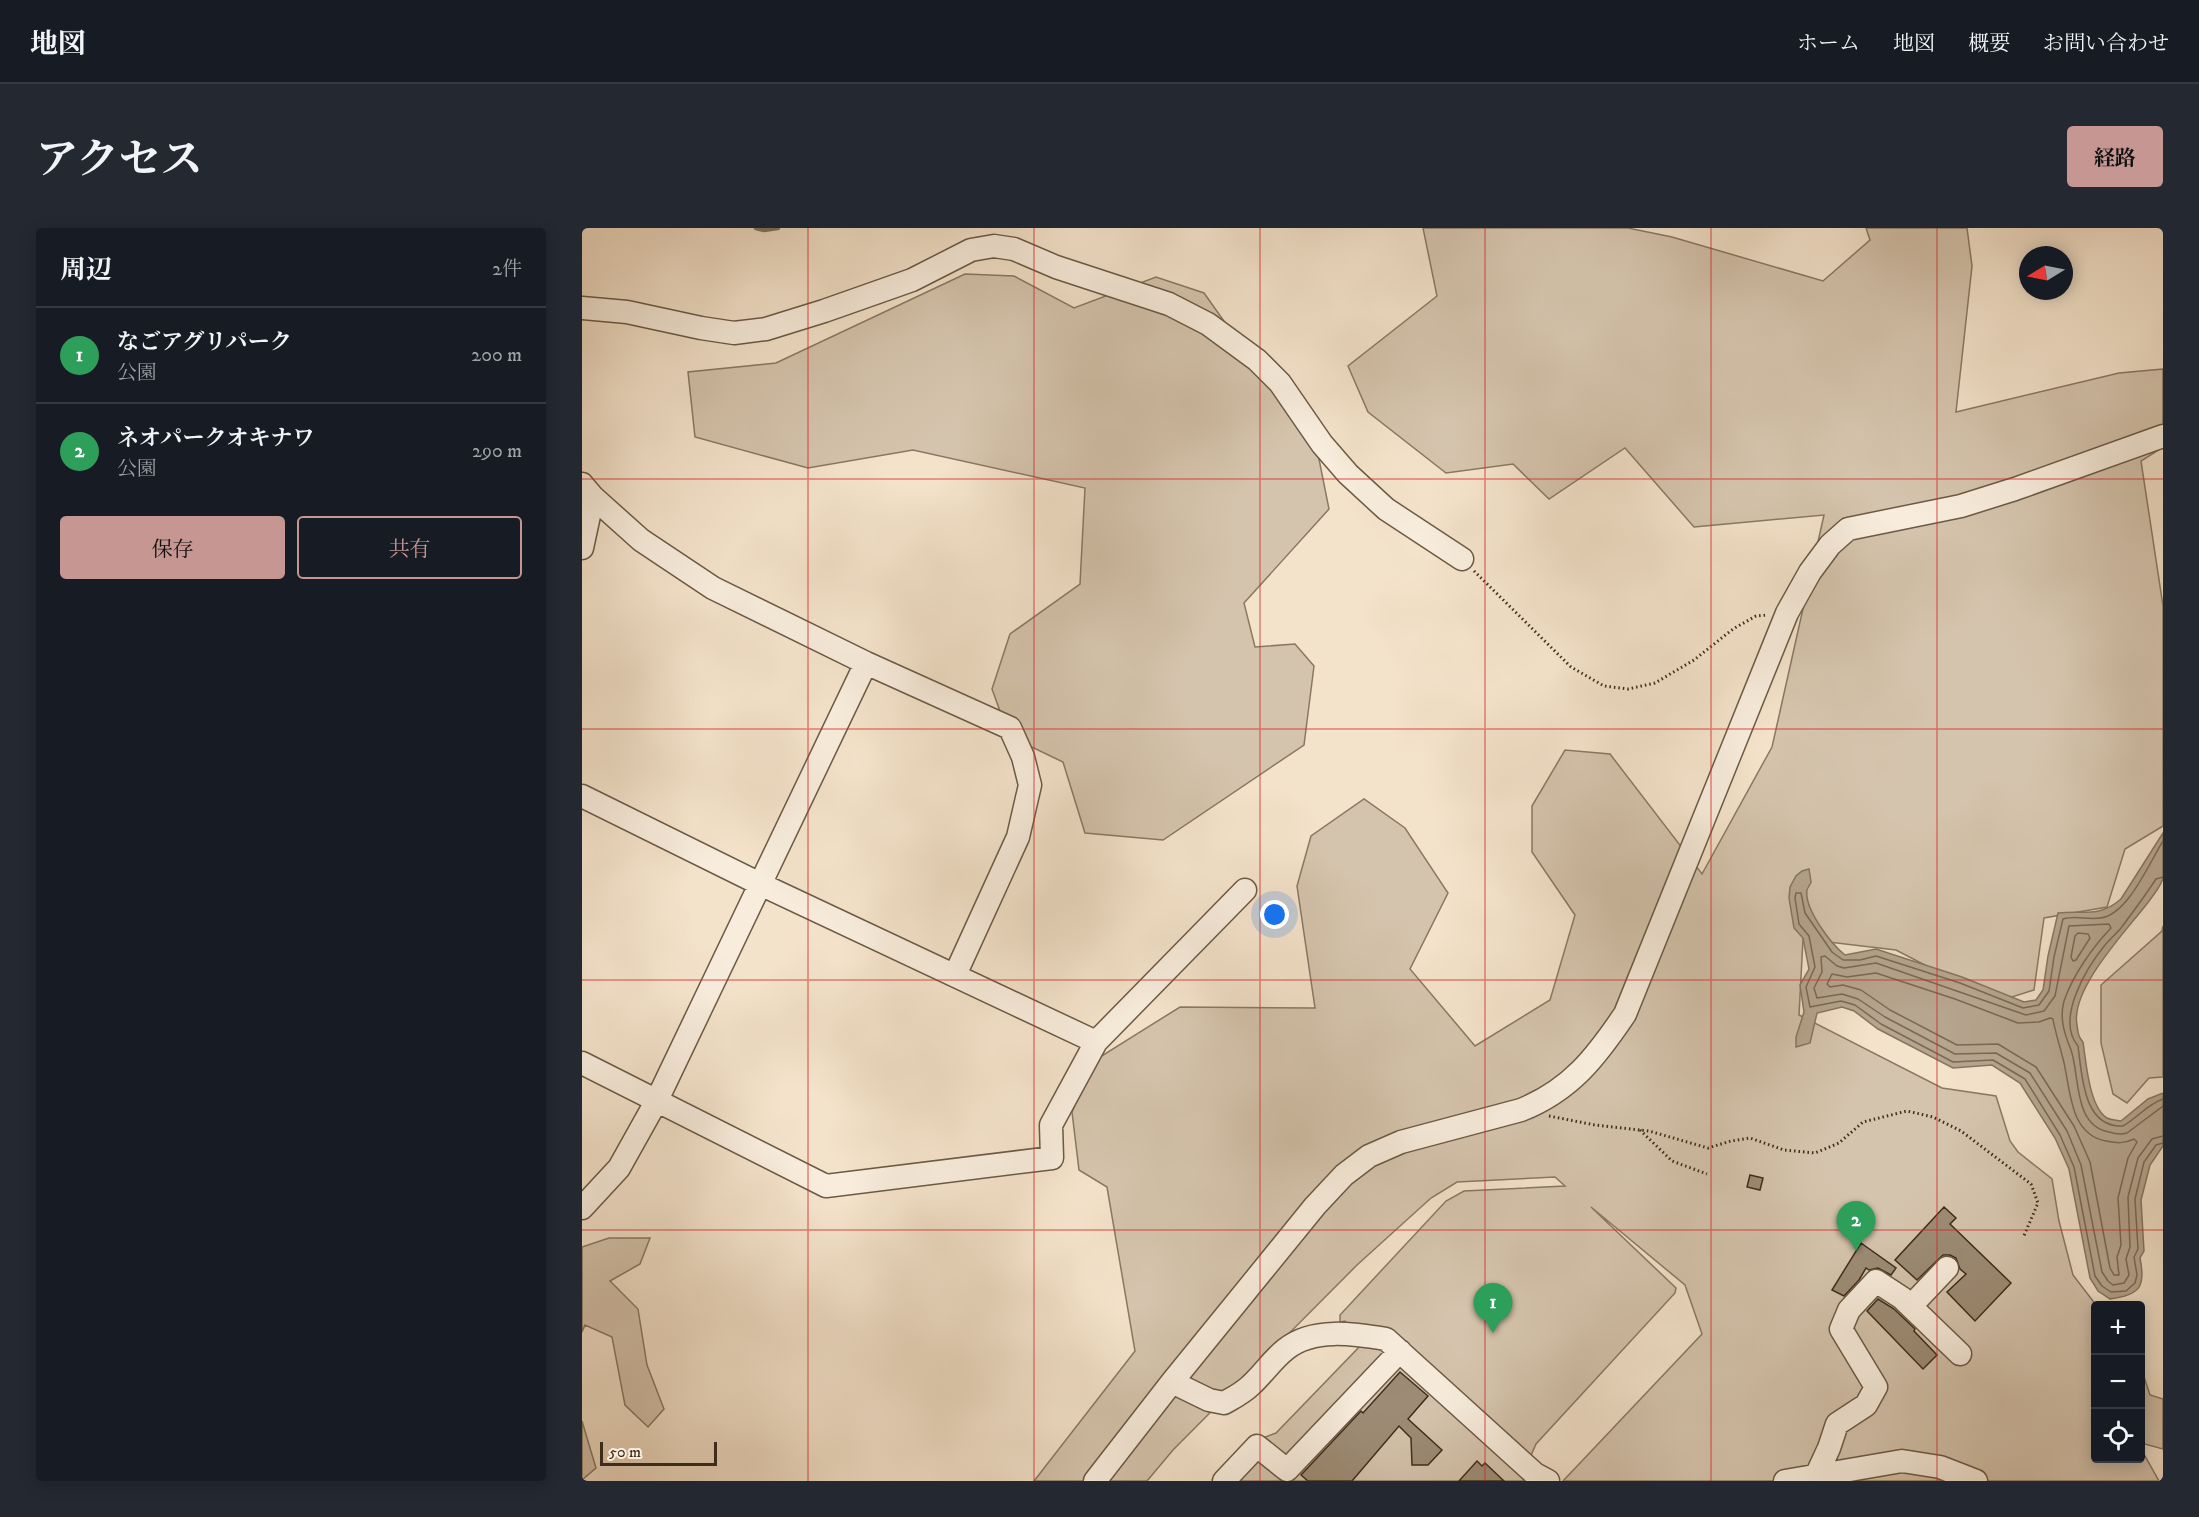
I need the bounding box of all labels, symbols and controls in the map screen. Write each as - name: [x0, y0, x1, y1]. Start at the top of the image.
- text: 地図: [30, 27, 86, 62]
- text: ホーム: [1797, 31, 1860, 57]
- text: 地図: [1893, 31, 1935, 57]
- text: 概要: [1968, 31, 2010, 57]
- text: お問い合わせ: [2043, 31, 2169, 57]
- button: 経路: [2067, 126, 2163, 187]
- text: アクセス: [36, 135, 203, 187]
- north arrow: [2019, 246, 2073, 300]
- text: 周辺: [60, 254, 112, 287]
- text: 2件: [492, 257, 522, 282]
- text: なごアグリパーク: [117, 329, 292, 356]
- text: 1: [76, 343, 83, 368]
- text: 200 m: [471, 343, 522, 368]
- text: 公園: [117, 361, 157, 386]
- text: ネオパークオキナワ: [117, 425, 315, 452]
- text: 2: [75, 439, 84, 464]
- text: 290 m: [472, 439, 522, 464]
- text: 公園: [117, 457, 157, 482]
- button: 保存: [60, 516, 285, 579]
- button: 共有: [297, 516, 522, 579]
- your location: [1260, 900, 1289, 929]
- pin: 2: [1836, 1202, 1876, 1251]
- pin: 1: [1474, 1284, 1512, 1333]
- map controls: [2091, 1301, 2145, 1463]
- button: +: [2091, 1301, 2145, 1355]
- button: −: [2091, 1355, 2145, 1409]
- button: locate: [2091, 1409, 2145, 1463]
- scale bar: [600, 1439, 717, 1466]
- text: 50 m: [609, 1442, 641, 1462]

